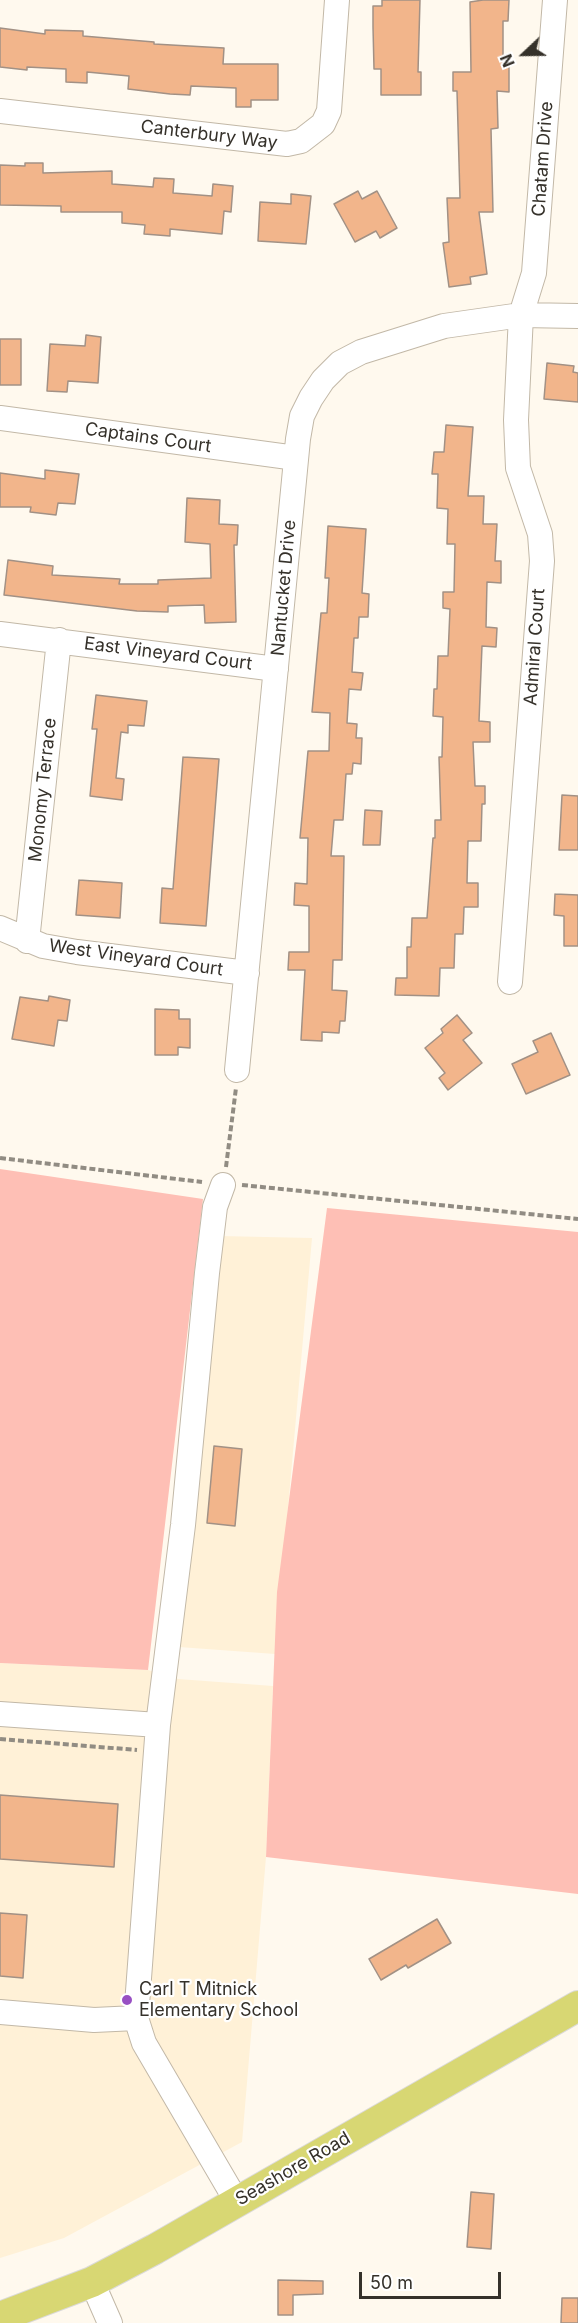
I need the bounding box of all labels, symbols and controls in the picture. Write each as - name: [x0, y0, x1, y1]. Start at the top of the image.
- north arrow: [494, 24, 554, 84]
- text: N: [496, 51, 519, 70]
- street label: Chatam Drive: [528, 101, 558, 217]
- street label: Canterbury Way: [139, 116, 279, 154]
- street label: Captains Court: [83, 418, 213, 458]
- street label: Nantucket Drive: [267, 519, 301, 657]
- street label: Admiral Court: [520, 588, 550, 706]
- street label: East Vineyard Court: [83, 633, 253, 675]
- street label: Monomy Terrace: [25, 717, 61, 863]
- street label: West Vineyard Court: [48, 935, 224, 981]
- place label: Carl T Mitnick Elementary School: [139, 1979, 298, 2022]
- marker: Carl T Mitnick Elementary School: [120, 1993, 134, 2007]
- street label: Seashore Road: [232, 2127, 354, 2211]
- scale bar: [362, 2260, 504, 2298]
- text: 50 m: [370, 2272, 413, 2293]

